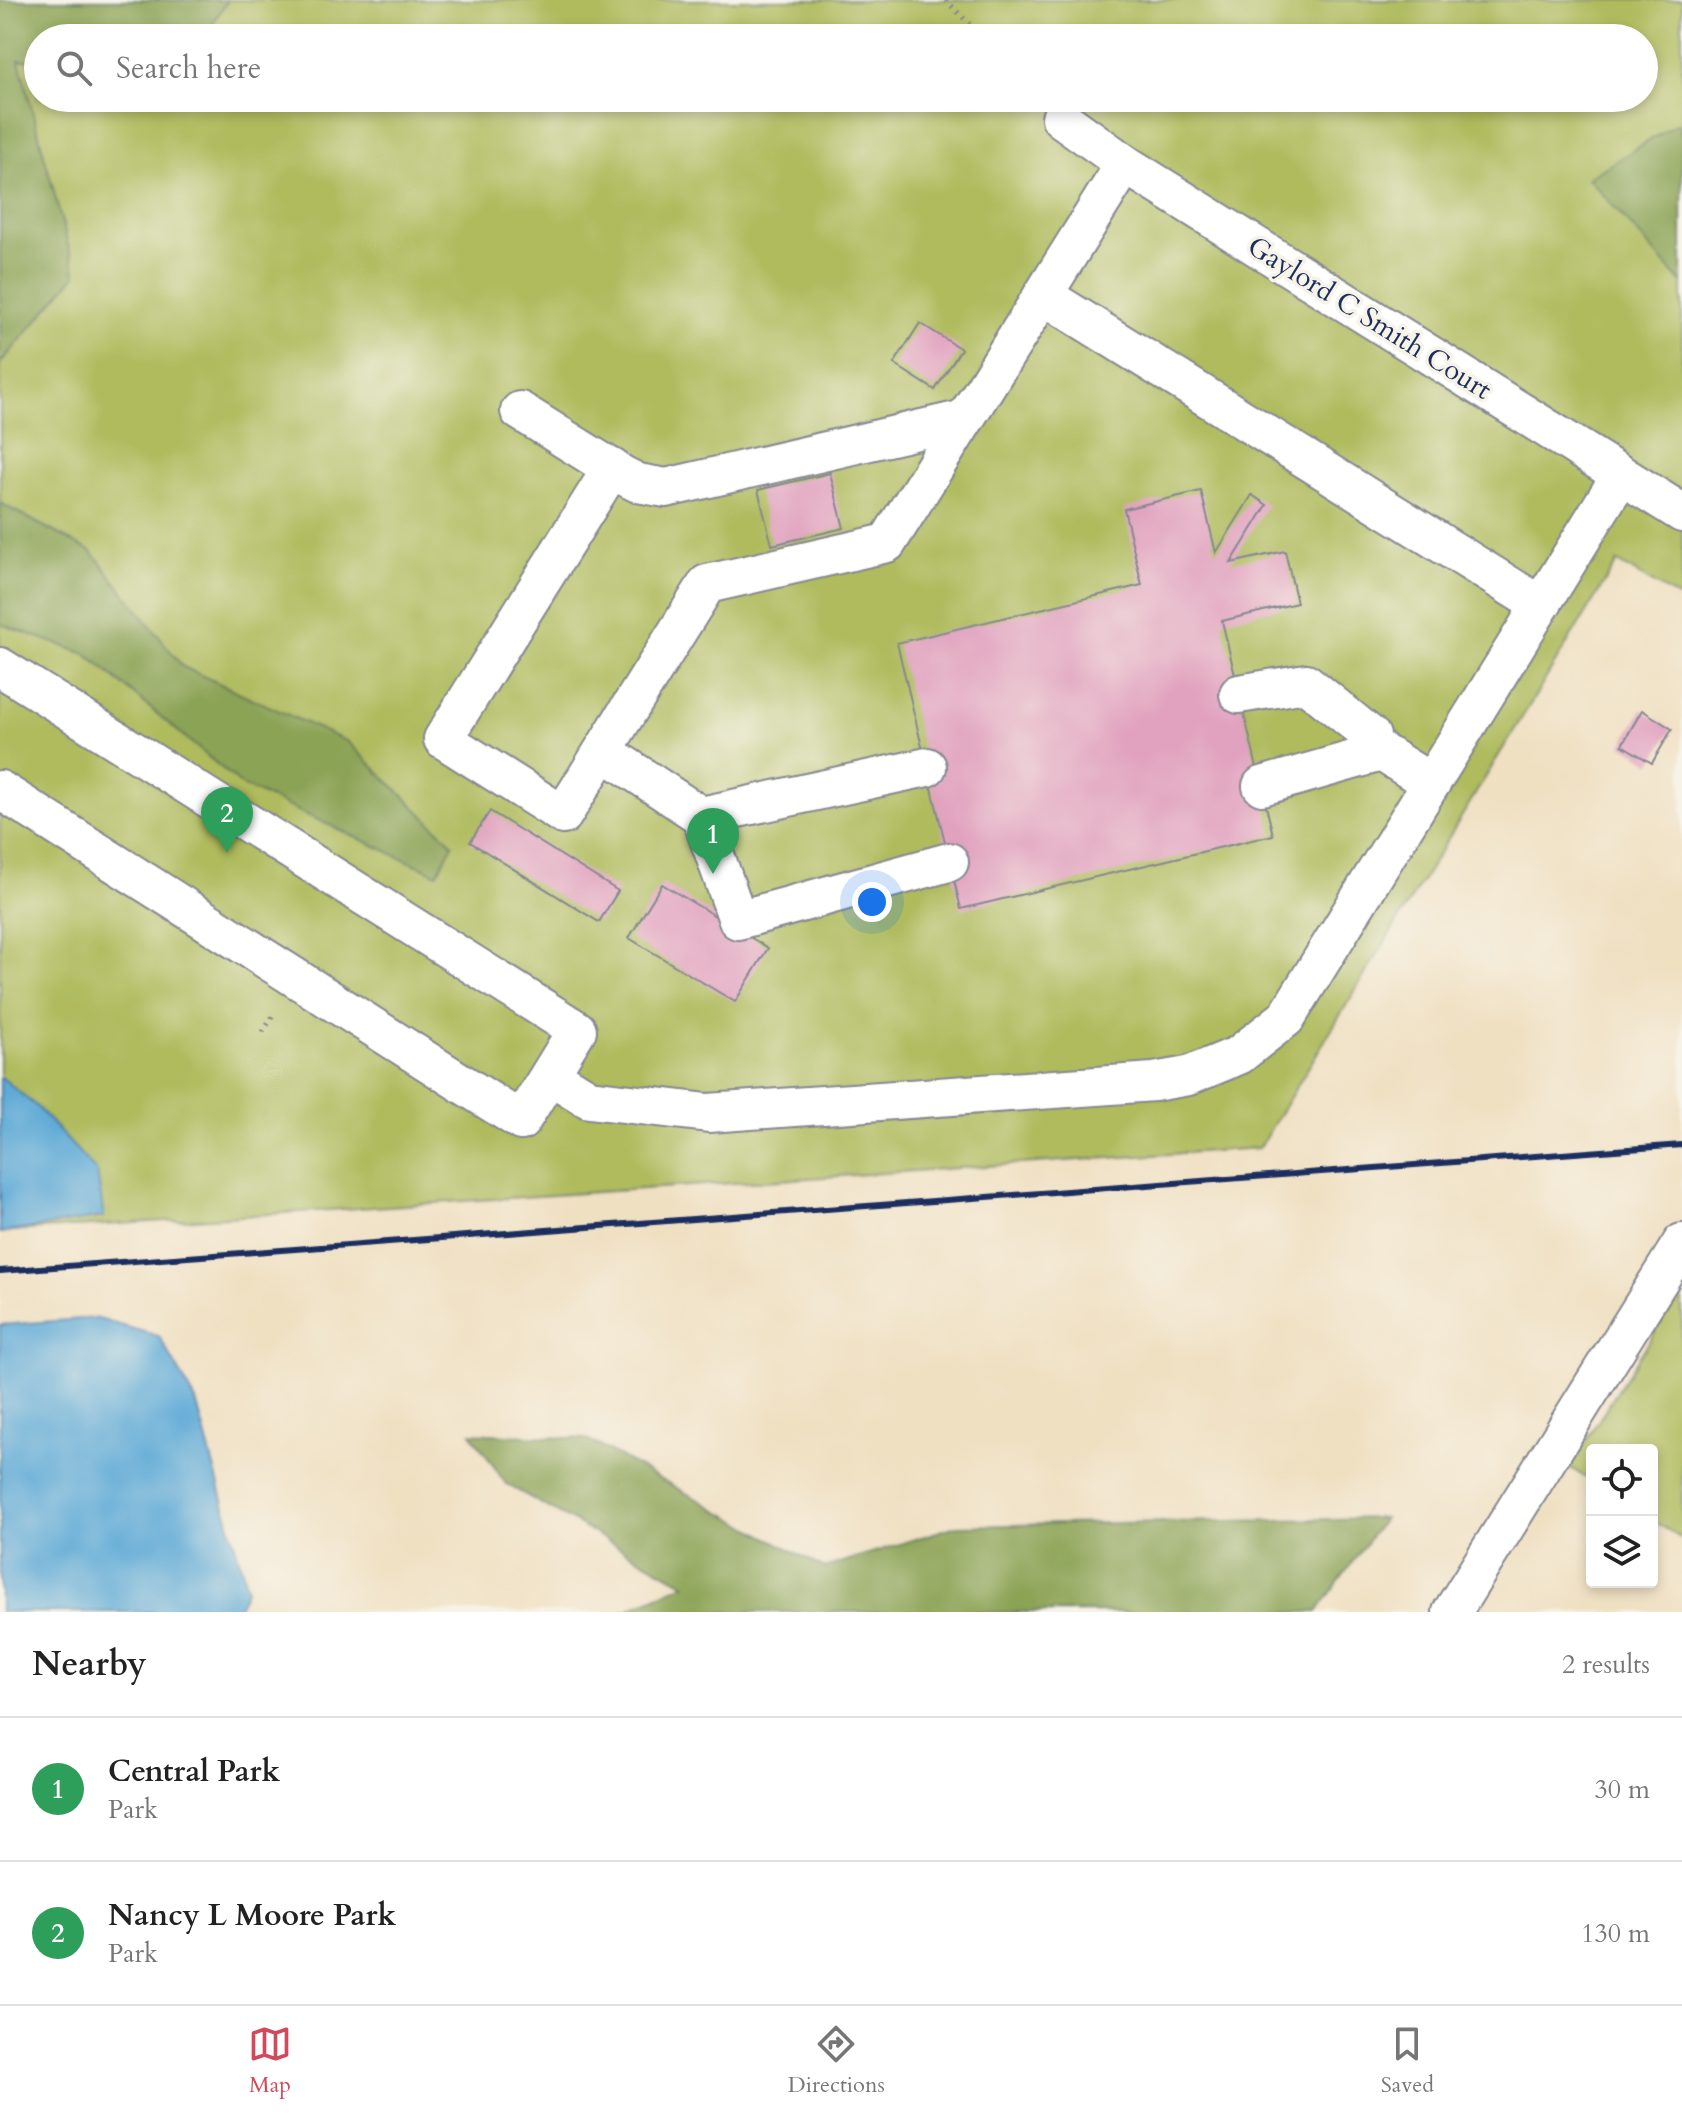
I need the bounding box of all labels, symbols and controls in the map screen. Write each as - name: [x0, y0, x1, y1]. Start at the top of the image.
- search box: [24, 24, 1658, 112]
- icon: search: [52, 46, 96, 90]
- text: Search here: [116, 48, 261, 89]
- street label: Gaylord C Smith Court: [1240, 227, 1499, 409]
- pin: 2: [201, 787, 253, 853]
- pin: 1: [687, 808, 739, 874]
- your location: [852, 882, 892, 922]
- map controls: [1586, 1444, 1658, 1588]
- button: locate: [1586, 1444, 1658, 1516]
- button: layers: [1586, 1516, 1658, 1588]
- text: Nearby: [32, 1641, 147, 1687]
- text: 2 results: [1562, 1647, 1650, 1682]
- text: Central Park: [108, 1751, 280, 1792]
- text: 1: [51, 1772, 65, 1807]
- text: 30 m: [1594, 1772, 1650, 1807]
- text: Park: [108, 1792, 158, 1827]
- text: Nancy L Moore Park: [108, 1895, 396, 1936]
- text: 2: [51, 1916, 65, 1951]
- text: 130 m: [1581, 1916, 1650, 1951]
- text: Park: [108, 1936, 158, 1971]
- tab: Map: [248, 2022, 292, 2100]
- tab: Directions: [788, 2022, 885, 2100]
- tab: Saved: [1381, 2022, 1434, 2100]

